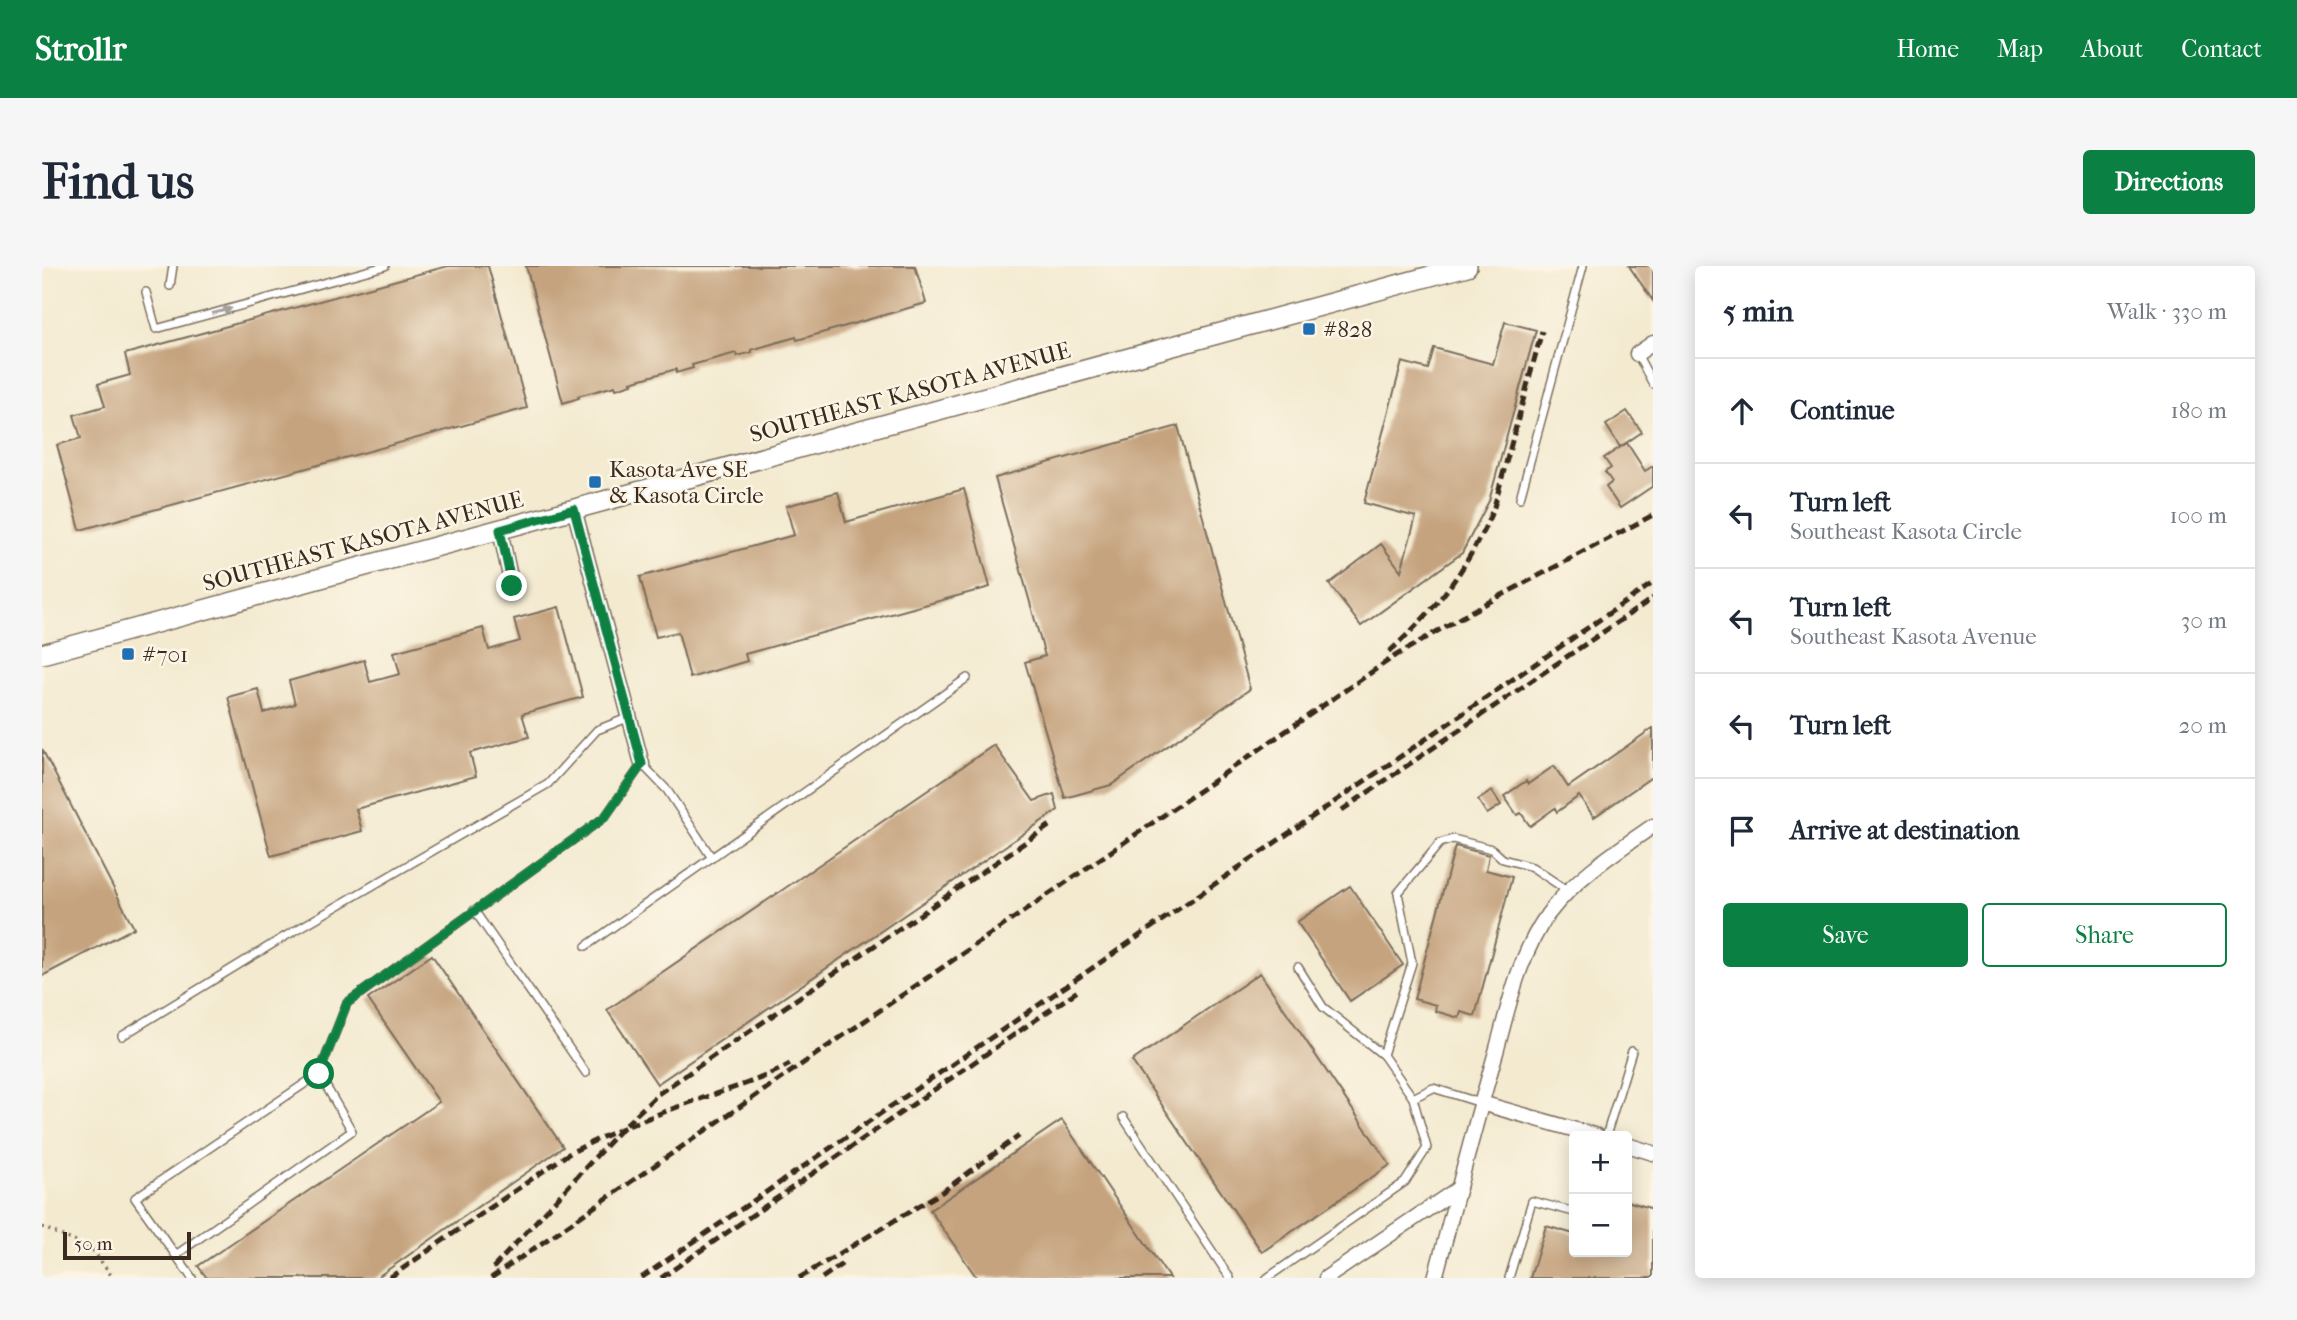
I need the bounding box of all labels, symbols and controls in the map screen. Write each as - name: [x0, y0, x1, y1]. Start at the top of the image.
- text: Strollr: [35, 30, 126, 69]
- text: Home: [1897, 35, 1959, 63]
- text: Map: [1997, 35, 2043, 63]
- text: About: [2081, 35, 2143, 63]
- text: Contact: [2181, 35, 2262, 63]
- button: Directions: [2083, 150, 2255, 214]
- text: Find us: [42, 153, 194, 211]
- text: 5 min: [1723, 294, 1794, 329]
- text: Walk · 330 m: [2107, 298, 2227, 325]
- one-way arrow: [212, 306, 233, 316]
- place label: #828: [1323, 316, 1372, 343]
- marker: #828: [1301, 321, 1317, 337]
- street label: SOUTHEAST KASOTA AVENUE: [747, 337, 1073, 448]
- icon: ahead: [1723, 392, 1761, 430]
- text: Continue: [1790, 395, 1895, 426]
- text: 180 m: [2170, 397, 2227, 424]
- place label: Kasota Ave SE & Kasota Circle: [609, 456, 764, 509]
- marker: Kasota Ave SE & Kasota Circle: [587, 474, 603, 490]
- street label: SOUTHEAST KASOTA AVENUE: [200, 486, 526, 597]
- text: Turn left: [1790, 487, 1891, 518]
- icon: left: [1723, 497, 1761, 535]
- text: 100 m: [2169, 502, 2227, 529]
- text: Southeast Kasota Circle: [1790, 518, 2022, 545]
- route end: [496, 570, 527, 601]
- text: Turn left: [1790, 592, 1891, 623]
- icon: left: [1723, 602, 1761, 640]
- text: 30 m: [2181, 607, 2227, 634]
- text: Southeast Kasota Avenue: [1790, 623, 2037, 650]
- place label: #701: [142, 641, 188, 668]
- marker: #701: [120, 646, 136, 662]
- icon: left: [1723, 707, 1761, 745]
- text: Turn left: [1790, 710, 1891, 741]
- text: 20 m: [2178, 712, 2227, 739]
- icon: arrive: [1723, 812, 1761, 850]
- text: Arrive at destination: [1790, 815, 2020, 846]
- button: Save: [1723, 903, 1968, 967]
- button: Share: [1982, 903, 2227, 967]
- route start: [303, 1058, 334, 1089]
- map controls: [1569, 1131, 1632, 1257]
- button: +: [1569, 1131, 1632, 1194]
- button: −: [1569, 1194, 1632, 1257]
- scale bar: [63, 1229, 191, 1261]
- text: 50 m: [74, 1233, 113, 1255]

